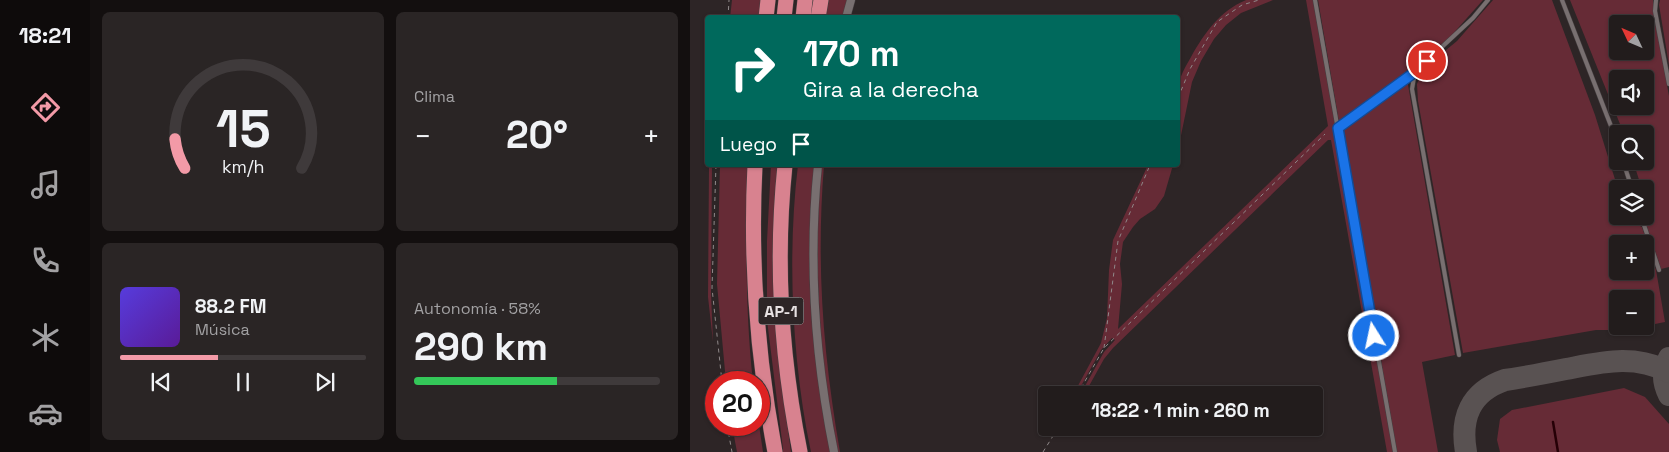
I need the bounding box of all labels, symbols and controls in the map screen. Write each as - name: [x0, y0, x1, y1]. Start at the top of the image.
- north arrow: [1609, 15, 1654, 60]
- map controls: [1609, 15, 1654, 335]
- text: 18:21: [19, 21, 71, 49]
- text: 170 m: [803, 32, 900, 76]
- icon: right: [720, 35, 785, 100]
- pin: [1406, 40, 1448, 82]
- icon: arrive: [1413, 47, 1441, 75]
- button: sound: [1609, 70, 1654, 115]
- text: Gira a la derecha: [803, 75, 979, 103]
- text: Clima: [414, 86, 455, 107]
- icon: directions: [28, 90, 63, 125]
- text: 15: [216, 96, 270, 162]
- text: 20°: [506, 111, 568, 159]
- text: −: [414, 118, 431, 154]
- text: +: [643, 118, 660, 154]
- button: search: [1609, 125, 1654, 170]
- icon: arrive: [787, 130, 815, 158]
- text: Luego: [720, 132, 777, 157]
- text: km/h: [222, 155, 264, 178]
- icon: music: [28, 167, 63, 202]
- button: layers: [1609, 180, 1654, 225]
- button: +: [1609, 235, 1654, 280]
- icon: phone: [28, 243, 63, 278]
- button: −: [1609, 290, 1654, 335]
- text: 88.2 FM: [195, 294, 266, 319]
- text: Autonomía · 58%: [414, 298, 541, 319]
- road number: AP-1: [758, 298, 804, 324]
- position arrow: [1347, 309, 1399, 361]
- text: Música: [195, 319, 250, 340]
- icon: climate: [28, 320, 63, 355]
- text: 290 km: [414, 323, 548, 371]
- icon: previous: [147, 368, 175, 396]
- icon: pause: [229, 368, 257, 396]
- icon: next: [311, 368, 339, 396]
- speed limit sign: 20: [705, 371, 770, 436]
- icon: car: [28, 396, 63, 431]
- text: 18:22 · 1 min · 260 m: [1091, 398, 1270, 423]

